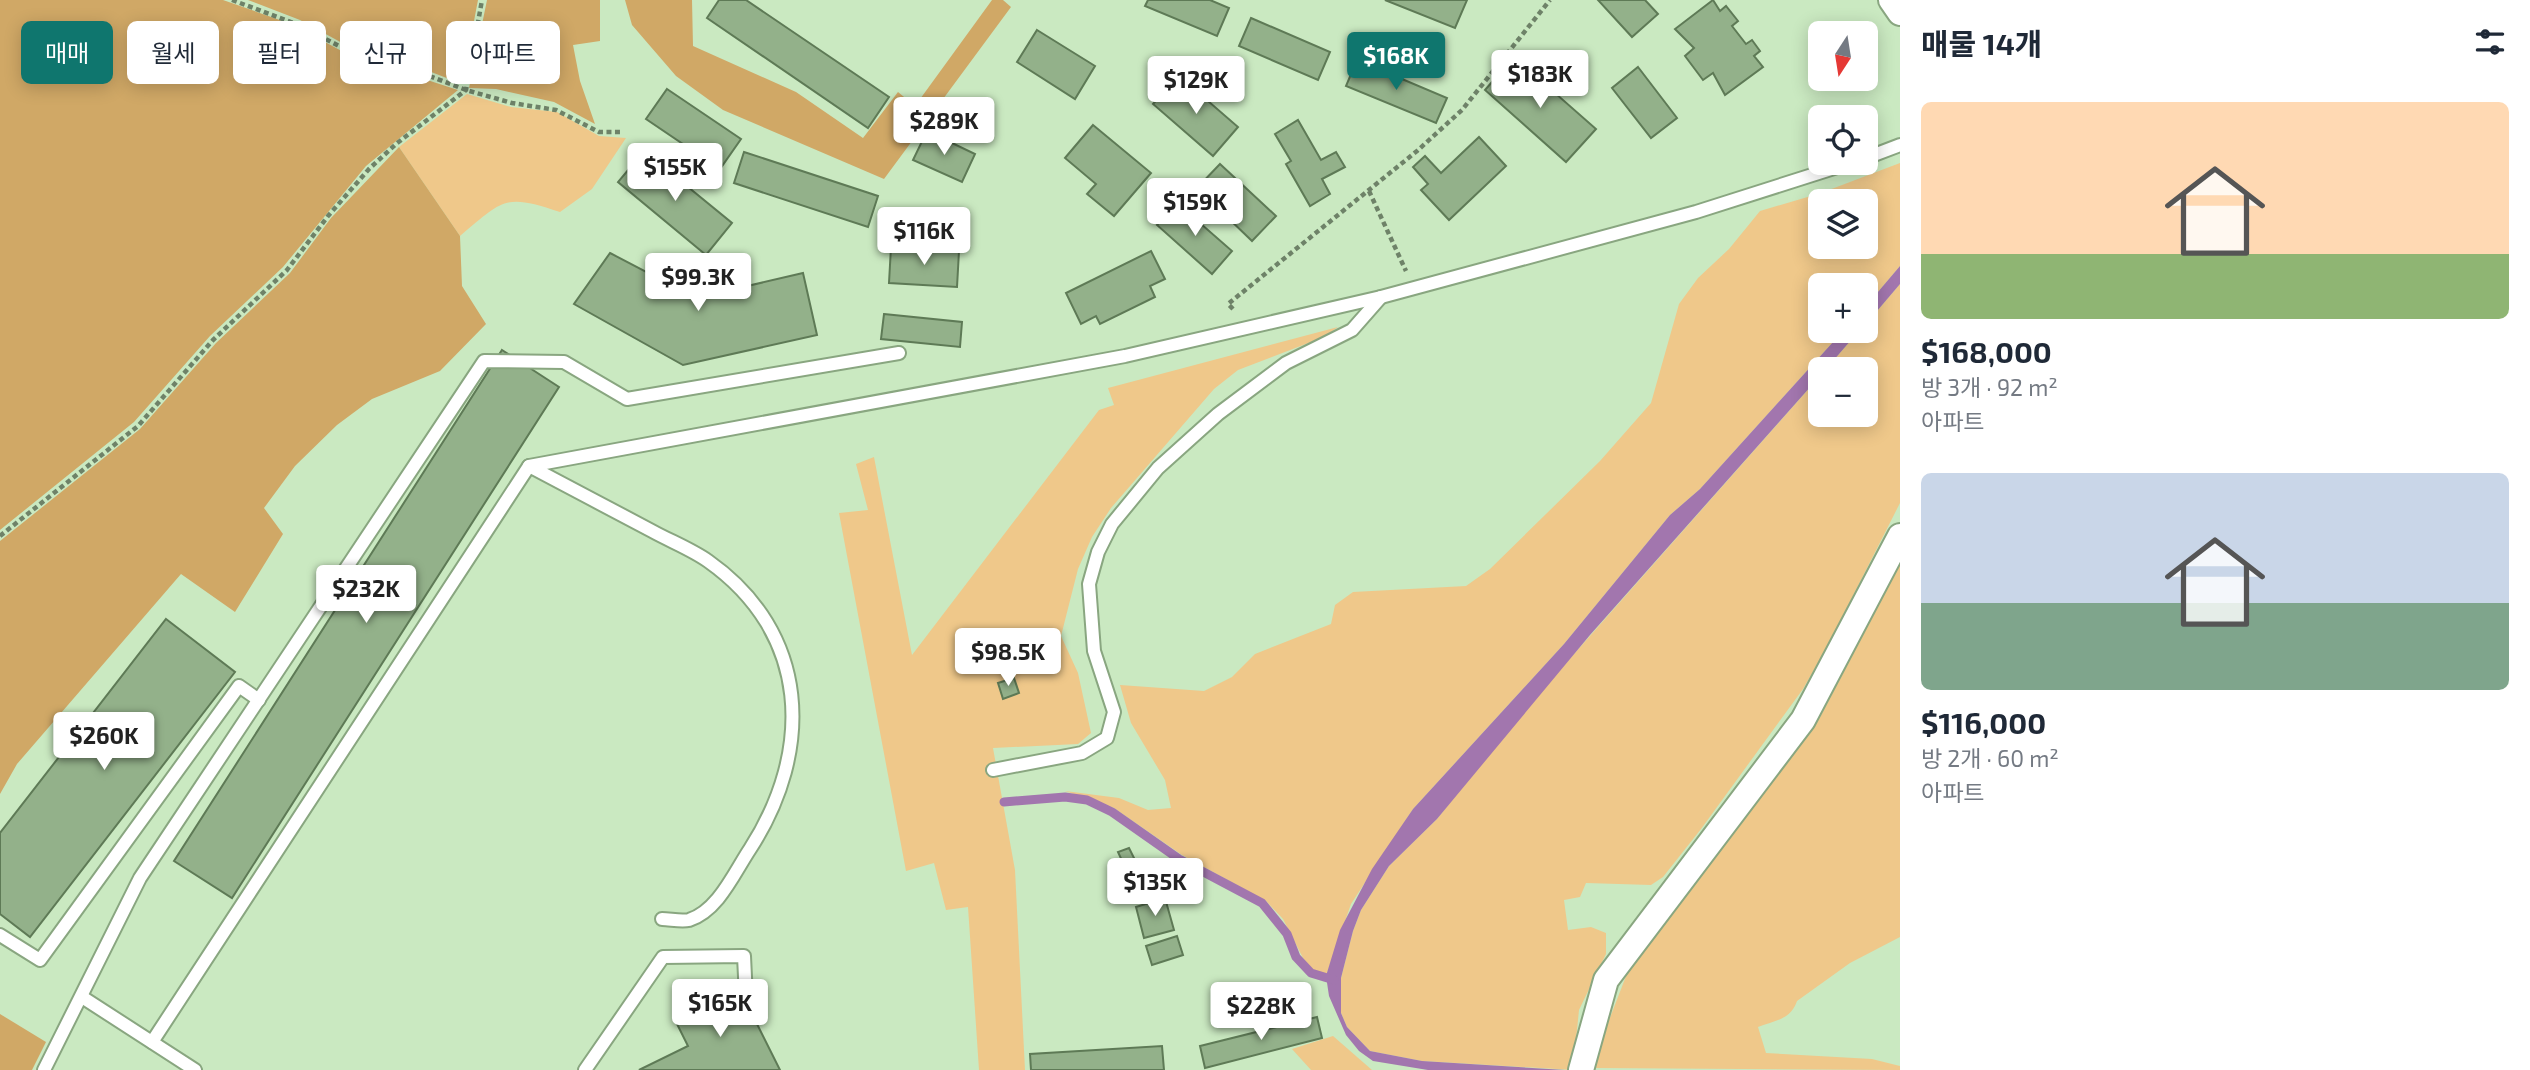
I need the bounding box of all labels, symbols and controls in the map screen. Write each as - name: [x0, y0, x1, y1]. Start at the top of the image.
- chip: 매매: [21, 21, 113, 84]
- chip: 월세: [127, 21, 219, 84]
- chip: 필터: [233, 21, 326, 84]
- chip: 신규: [340, 21, 432, 84]
- chip: 아파트: [446, 21, 560, 84]
- north arrow: [1808, 21, 1878, 91]
- map controls: [1808, 21, 1878, 427]
- icon: filters: [2471, 23, 2509, 61]
- text: 매물 14개: [1921, 25, 2042, 61]
- pin: $168K: [1347, 32, 1445, 92]
- text: $168K: [1363, 41, 1429, 69]
- pin: $183K: [1491, 50, 1589, 110]
- pin: $129K: [1147, 57, 1245, 116]
- text: $183K: [1507, 59, 1573, 87]
- text: $129K: [1164, 65, 1228, 93]
- pin: $289K: [895, 97, 993, 157]
- button: locate: [1808, 105, 1878, 175]
- text: $289K: [909, 106, 979, 134]
- pin: $155K: [626, 144, 724, 203]
- icon: home: [2152, 148, 2278, 274]
- text: $155K: [643, 152, 707, 180]
- pin: $159K: [1146, 178, 1244, 238]
- text: $159K: [1163, 187, 1227, 215]
- button: layers: [1808, 189, 1878, 259]
- pin: $116K: [875, 208, 973, 267]
- text: $116K: [893, 216, 955, 244]
- pin: $99.3K: [641, 254, 755, 313]
- text: $99.3K: [661, 262, 735, 290]
- button: +: [1808, 273, 1878, 343]
- text: $168,000: [1921, 333, 2052, 369]
- button: −: [1808, 357, 1878, 427]
- text: 방 3개 · 92 m²: [1921, 373, 2058, 401]
- text: 아파트: [1921, 407, 1984, 435]
- icon: home: [2152, 519, 2278, 645]
- pin: $232K: [317, 566, 415, 625]
- text: $232K: [332, 574, 400, 602]
- pin: $98.5K: [951, 628, 1065, 688]
- text: $98.5K: [971, 637, 1045, 665]
- text: $116,000: [1921, 704, 2046, 740]
- pin: $260K: [55, 712, 153, 772]
- text: $260K: [69, 721, 139, 749]
- text: 방 2개 · 60 m²: [1921, 744, 2059, 772]
- text: 아파트: [1921, 778, 1984, 806]
- pin: $135K: [1106, 858, 1204, 918]
- text: $135K: [1123, 867, 1187, 895]
- pin: $165K: [671, 979, 769, 1039]
- pin: $228K: [1212, 982, 1310, 1042]
- text: $165K: [688, 988, 752, 1016]
- text: $228K: [1227, 991, 1295, 1019]

